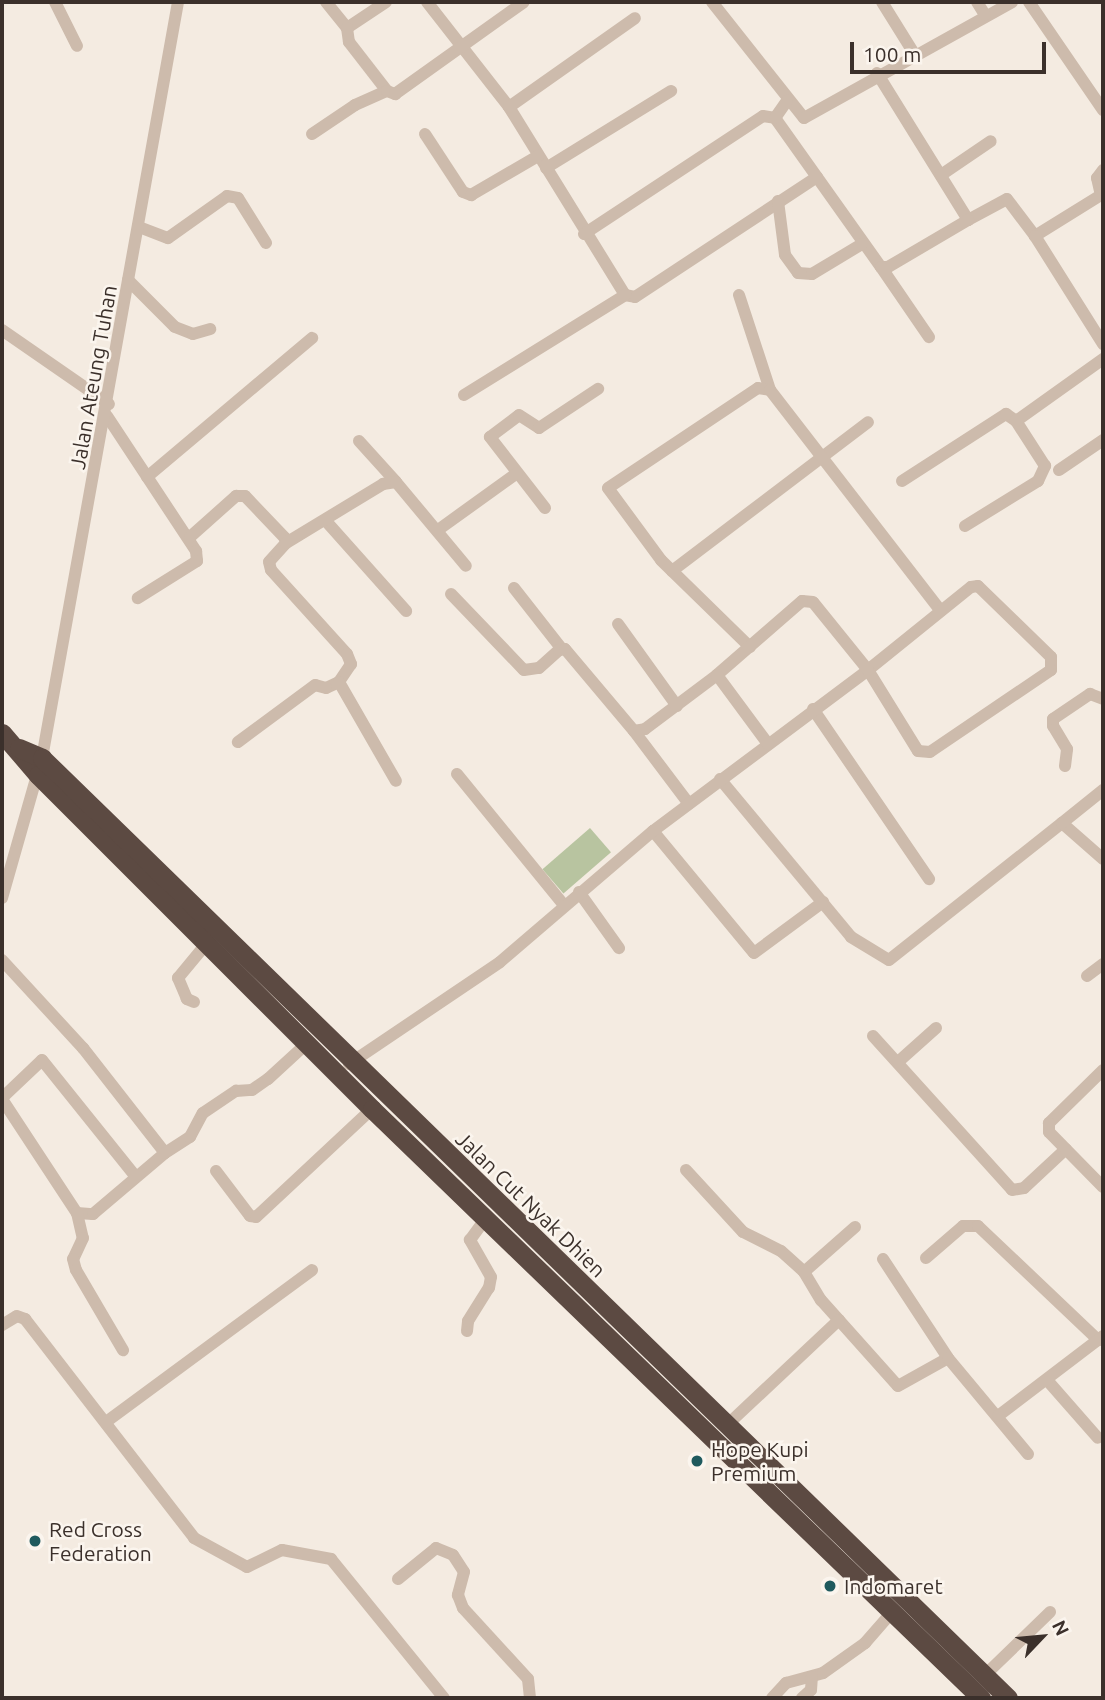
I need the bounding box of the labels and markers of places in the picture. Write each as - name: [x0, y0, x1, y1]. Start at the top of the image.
- place label: Hope Kupi Premium: [711, 1436, 809, 1486]
- marker: Hope Kupi Premium: [689, 1453, 705, 1469]
- place label: Red Cross Federation: [49, 1516, 152, 1566]
- marker: Red Cross Federation: [27, 1533, 43, 1549]
- place label: Indomaret: [844, 1573, 943, 1599]
- marker: Indomaret: [822, 1578, 838, 1594]

